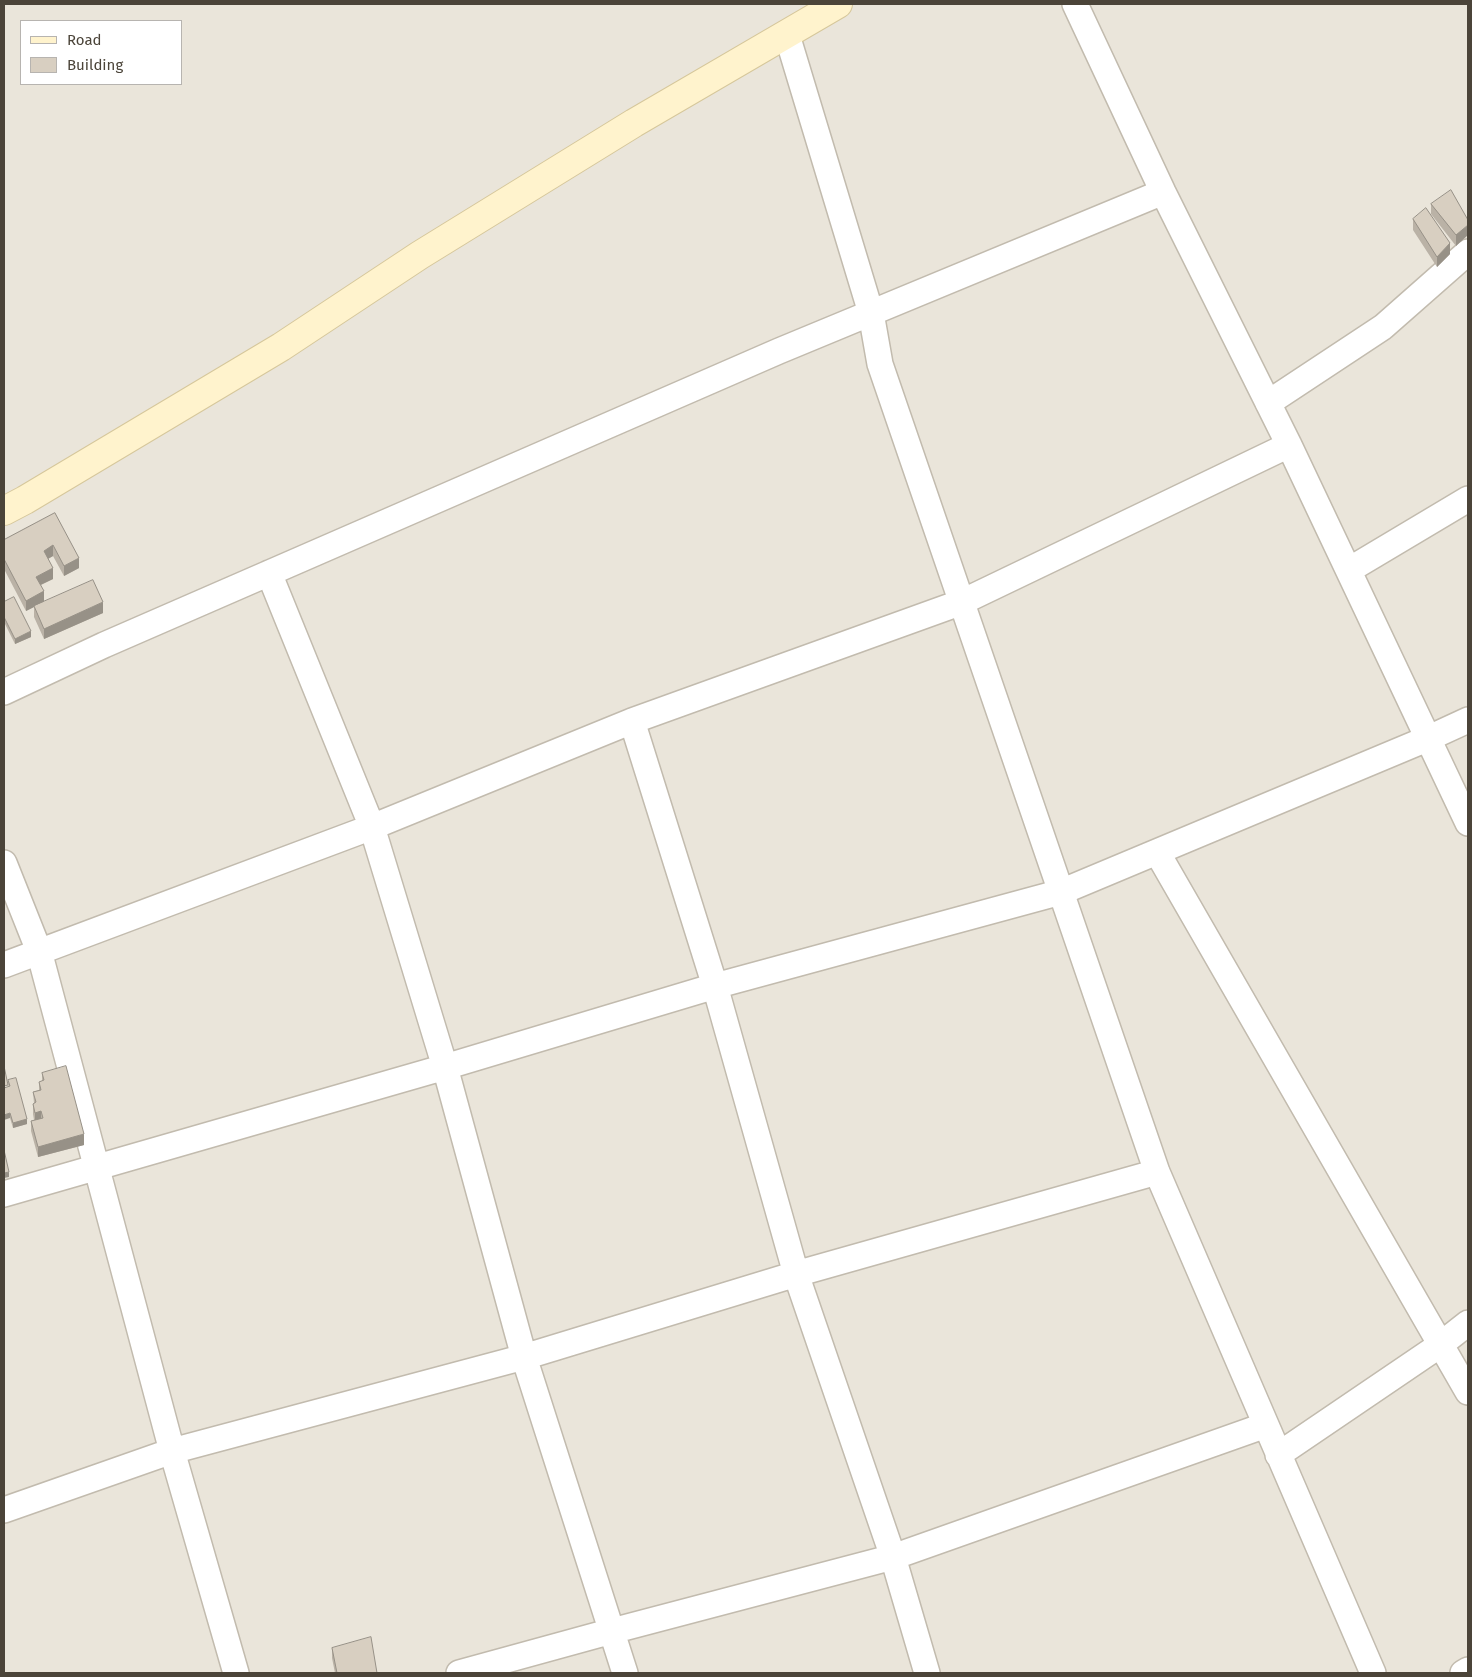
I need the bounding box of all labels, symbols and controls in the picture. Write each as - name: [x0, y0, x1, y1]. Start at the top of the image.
- legend: [20, 20, 182, 85]
- text: Road: [67, 31, 102, 49]
- text: Building: [67, 56, 123, 74]

